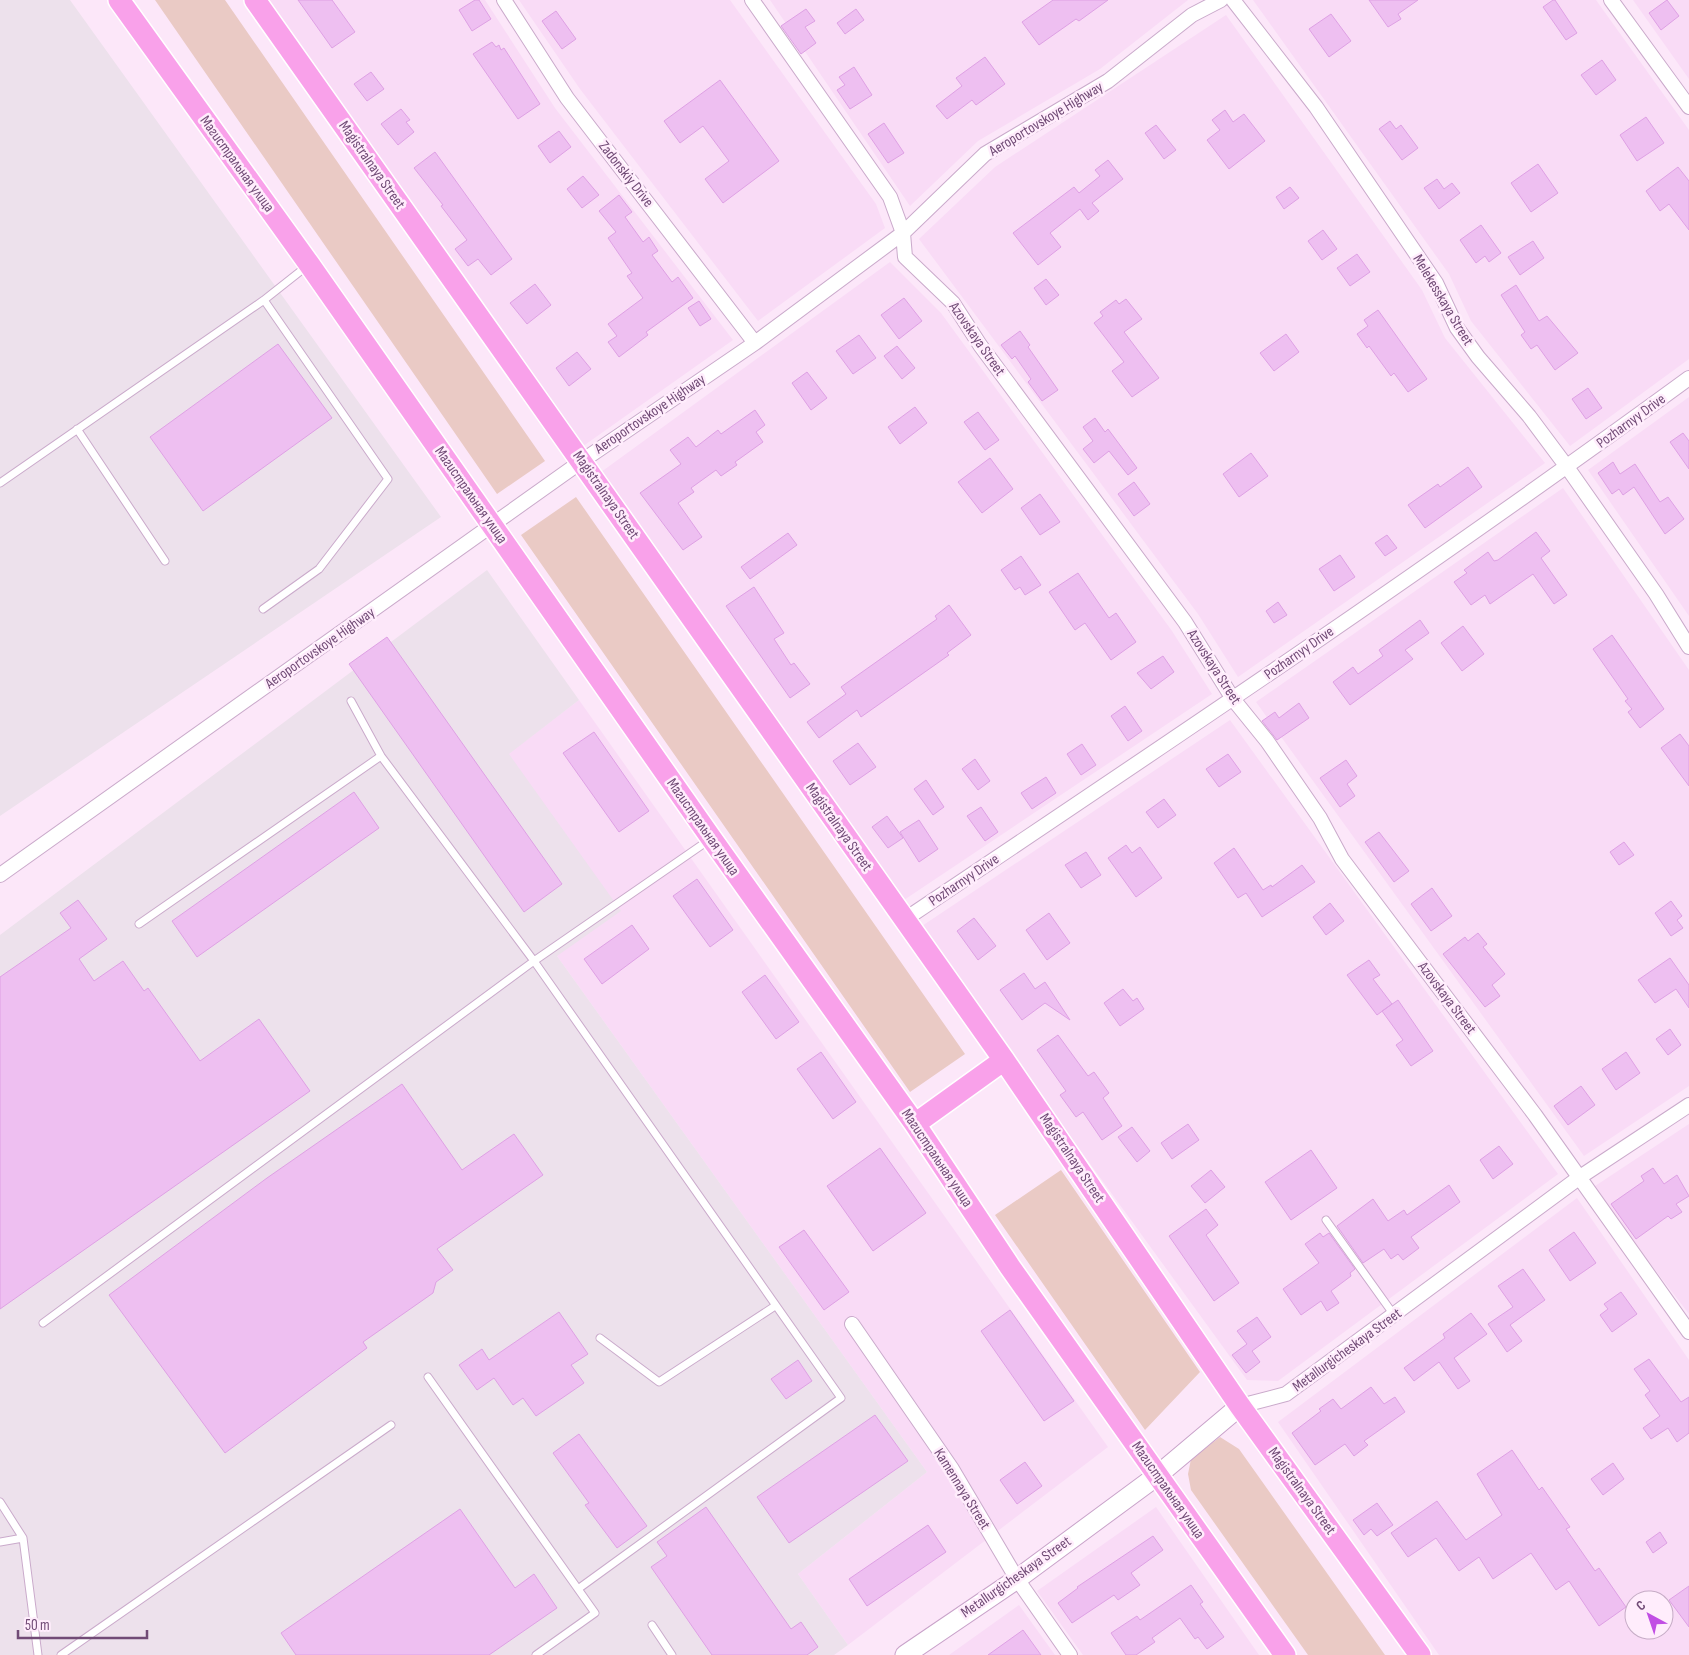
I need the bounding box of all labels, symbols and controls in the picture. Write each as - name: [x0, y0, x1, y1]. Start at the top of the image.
- street label: Aeroportovskoye Highway: [985, 77, 1107, 161]
- street label: Магистральная улица: [196, 112, 278, 216]
- street label: Magistralnaya Street: [335, 117, 410, 213]
- street label: Zadonskiy Drive: [594, 137, 658, 211]
- street label: Melekesskaya Street: [1408, 251, 1478, 349]
- street label: Azovskaya Street: [944, 298, 1010, 380]
- street label: Aeroportovskoye Highway: [590, 370, 709, 459]
- street label: Pozharnyy Drive: [1593, 390, 1669, 452]
- street label: Магистральная улица: [430, 443, 512, 548]
- street label: Magistralnaya Street: [569, 447, 644, 543]
- street label: Aeroportovskoye Highway: [261, 603, 379, 694]
- street label: Pozharnyy Drive: [1260, 622, 1338, 684]
- street label: Azovskaya Street: [1182, 625, 1246, 708]
- street label: Магистральная улица: [662, 775, 744, 880]
- street label: Magistralnaya Street: [802, 779, 877, 875]
- street label: Pozharnyy Drive: [925, 850, 1003, 910]
- street label: Azovskaya Street: [1413, 957, 1481, 1038]
- street label: Магистральная улица: [897, 1105, 977, 1211]
- street label: Magistralnaya Street: [1035, 1110, 1109, 1207]
- street label: Metallurgicheskaya Street: [1289, 1304, 1406, 1396]
- street label: Магистральная улица: [1127, 1438, 1209, 1543]
- street label: Magistralnaya Street: [1264, 1444, 1340, 1539]
- street label: Kamennaya Street: [930, 1445, 995, 1533]
- street label: Metallurgicheskaya Street: [957, 1532, 1075, 1622]
- north arrow: [1624, 1590, 1674, 1640]
- text: С: [1633, 1597, 1649, 1614]
- scale bar: [18, 1608, 146, 1640]
- text: 50 m: [25, 1616, 50, 1635]

